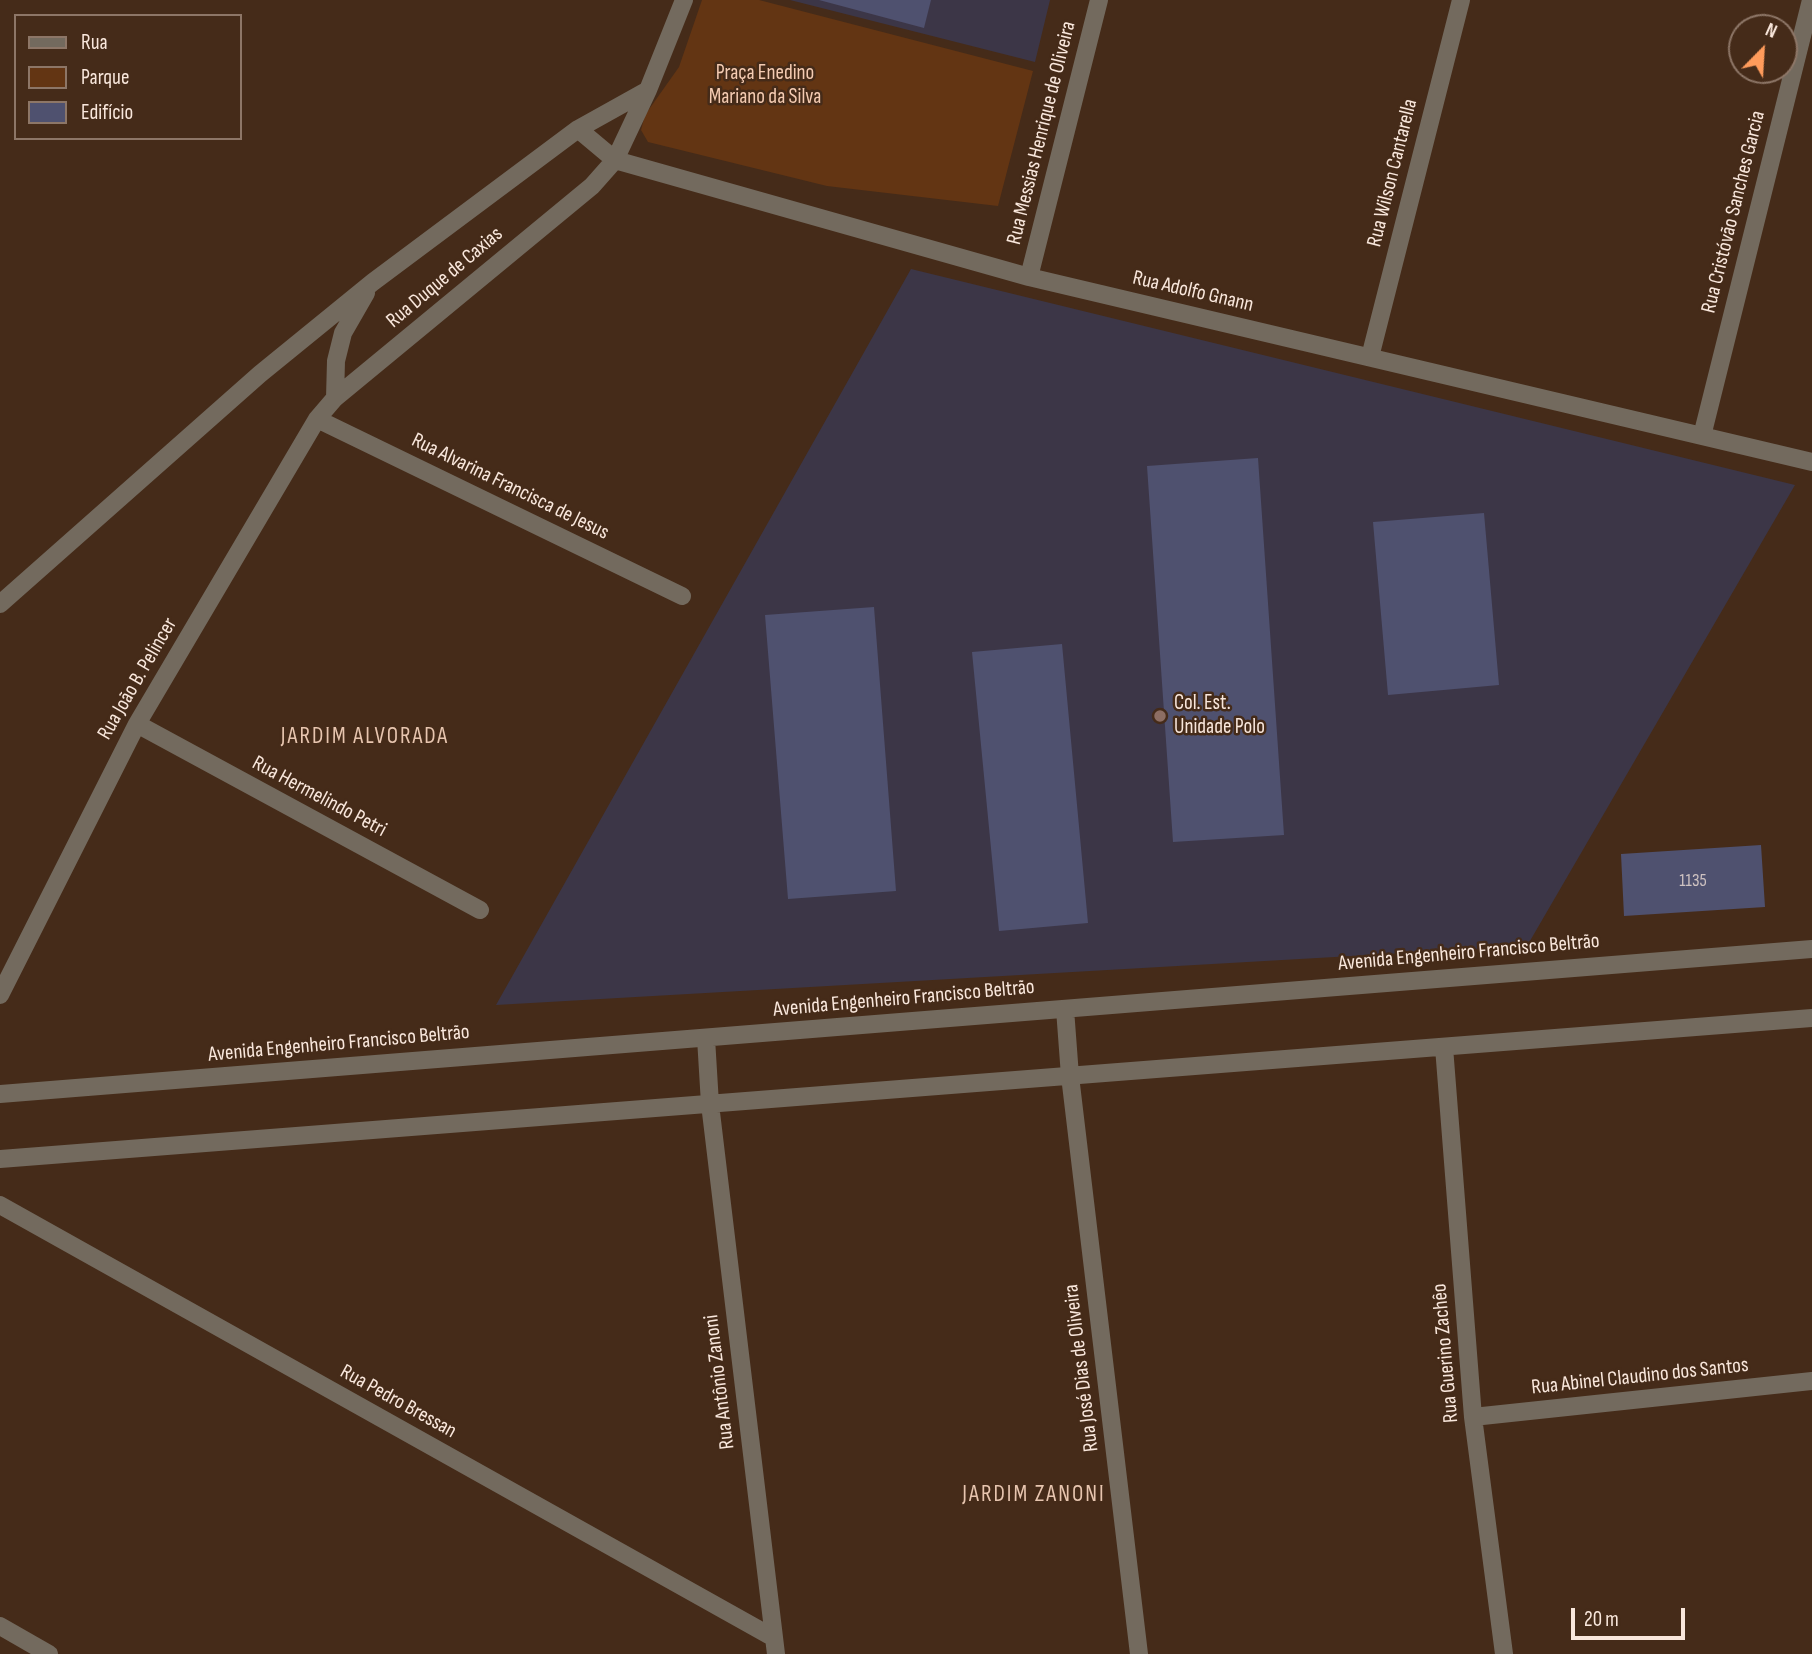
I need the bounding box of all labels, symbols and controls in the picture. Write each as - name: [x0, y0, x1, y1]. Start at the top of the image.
- legend: [14, 14, 242, 140]
- north arrow: [1728, 14, 1798, 84]
- street label: Rua Messias Henrique de Oliveira: [1002, 19, 1082, 247]
- text: N: [1762, 19, 1780, 44]
- text: Rua: [81, 30, 108, 55]
- park label: Praça Enedino Mariano da Silva: [709, 61, 821, 111]
- text: Parque: [81, 65, 129, 90]
- street label: Rua Wilson Cantarella: [1362, 96, 1424, 250]
- text: Edifício: [81, 100, 133, 125]
- street label: Rua Cristóvão Sanches Garcia: [1697, 108, 1771, 316]
- street label: Rua Duque de Caxias: [382, 222, 508, 334]
- street label: Rua Adolfo Gnann: [1130, 266, 1256, 318]
- street label: Rua Alvarina Francisca de Jesus: [407, 428, 613, 546]
- street label: Rua João B. Pelincer: [93, 613, 183, 745]
- place label: Col. Est. Unidade Polo: [1174, 691, 1265, 741]
- marker: Col. Est. Unidade Polo: [1152, 708, 1168, 724]
- district label: JARDIM ALVORADA: [283, 723, 447, 751]
- street label: Rua Hermelindo Petri: [247, 751, 391, 843]
- house number: 1135: [1679, 870, 1707, 892]
- street label: Avenida Engenheiro Francisco Beltrão: [1337, 929, 1601, 977]
- street label: Avenida Engenheiro Francisco Beltrão: [772, 975, 1036, 1023]
- street label: Avenida Engenheiro Francisco Beltrão: [207, 1020, 471, 1068]
- street label: Rua Guerino Zachêo: [1427, 1282, 1465, 1424]
- street label: Rua José Dias de Oliveira: [1059, 1283, 1105, 1453]
- street label: Rua Antônio Zanoni: [699, 1313, 741, 1451]
- street label: Rua Abinel Claudino dos Santos: [1530, 1353, 1750, 1401]
- street label: Rua Pedro Bressan: [335, 1360, 461, 1444]
- district label: JARDIM ZANONI: [964, 1481, 1104, 1509]
- scale bar: [1574, 1594, 1688, 1638]
- text: 20 m: [1584, 1607, 1619, 1632]

